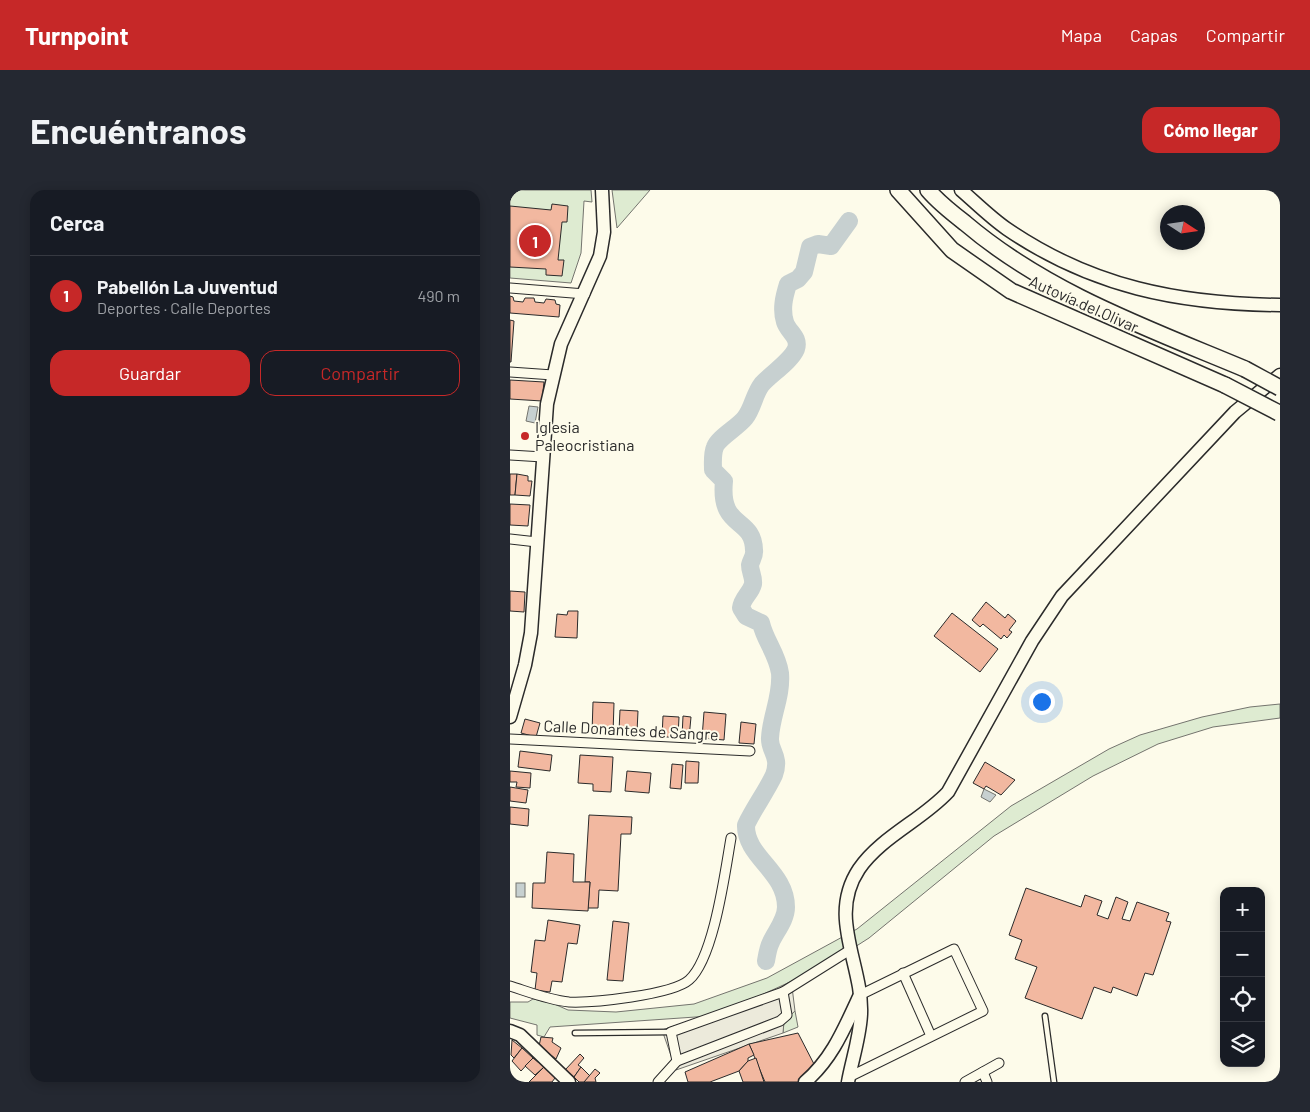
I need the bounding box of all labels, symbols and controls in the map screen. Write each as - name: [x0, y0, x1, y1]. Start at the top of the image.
- text: Turnpoint: [25, 21, 129, 50]
- text: Mapa: [1061, 24, 1102, 46]
- text: Capas: [1130, 24, 1178, 46]
- text: Compartir: [1206, 24, 1285, 46]
- button: Cómo llegar: [1142, 107, 1280, 153]
- text: Encuéntranos: [30, 109, 247, 151]
- north arrow: [1160, 205, 1205, 250]
- text: Cerca: [50, 210, 104, 235]
- pin: 1: [519, 222, 551, 260]
- street label: Autovía del Olivar: [1026, 271, 1142, 336]
- text: Pabellón La Juventud: [97, 275, 278, 298]
- text: 1: [63, 286, 69, 305]
- text: 490 m: [417, 286, 460, 305]
- text: Deportes · Calle Deportes: [97, 298, 271, 317]
- button: Guardar: [50, 350, 250, 396]
- button: Compartir: [260, 350, 460, 396]
- place label: Iglesia Paleocristiana: [535, 417, 634, 454]
- marker: Iglesia Paleocristiana: [519, 430, 531, 442]
- your location: [1029, 689, 1055, 715]
- street label: Calle Donantes de Sangre: [543, 715, 719, 744]
- map controls: [1220, 887, 1265, 1067]
- button: +: [1220, 887, 1265, 932]
- button: −: [1220, 932, 1265, 977]
- button: locate: [1220, 977, 1265, 1022]
- button: layers: [1220, 1022, 1265, 1067]

